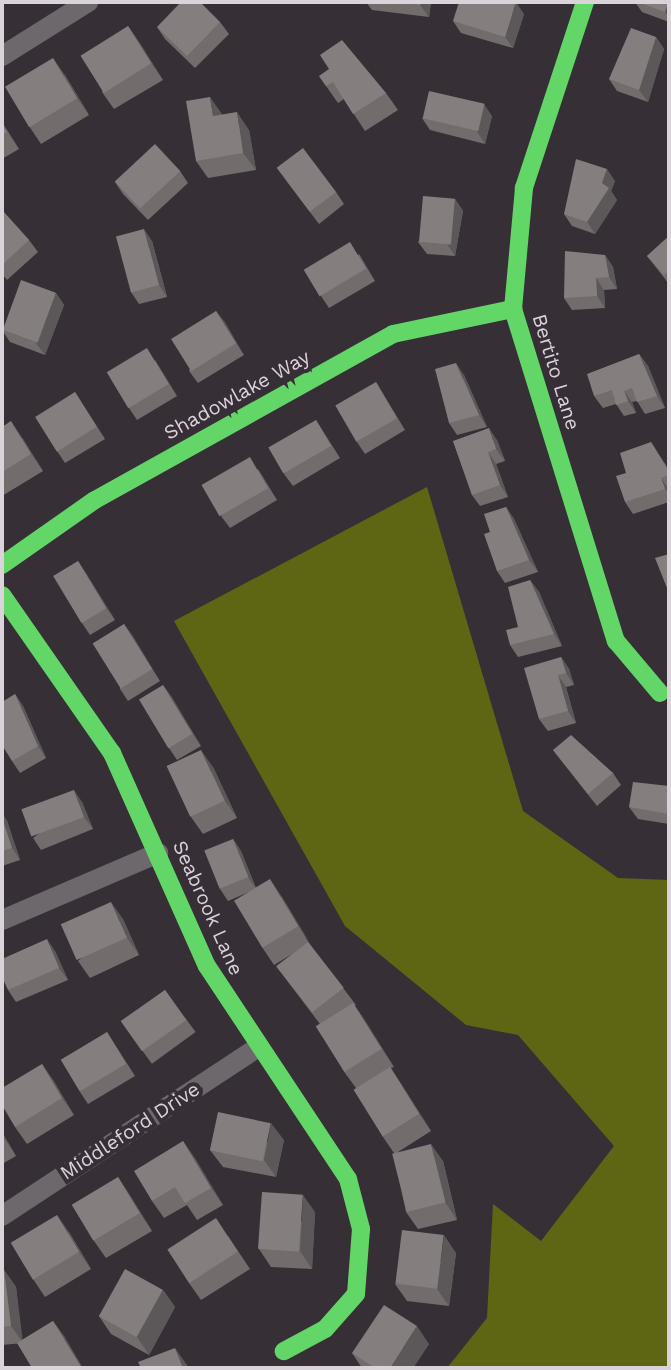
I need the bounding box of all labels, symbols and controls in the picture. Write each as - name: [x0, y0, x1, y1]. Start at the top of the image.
- street label: Bertito Lane: [527, 311, 585, 433]
- street label: Shadowlake Way: [160, 345, 314, 445]
- street label: Seabrook Lane: [167, 837, 249, 979]
- street label: Middleford Drive: [56, 1077, 204, 1185]

